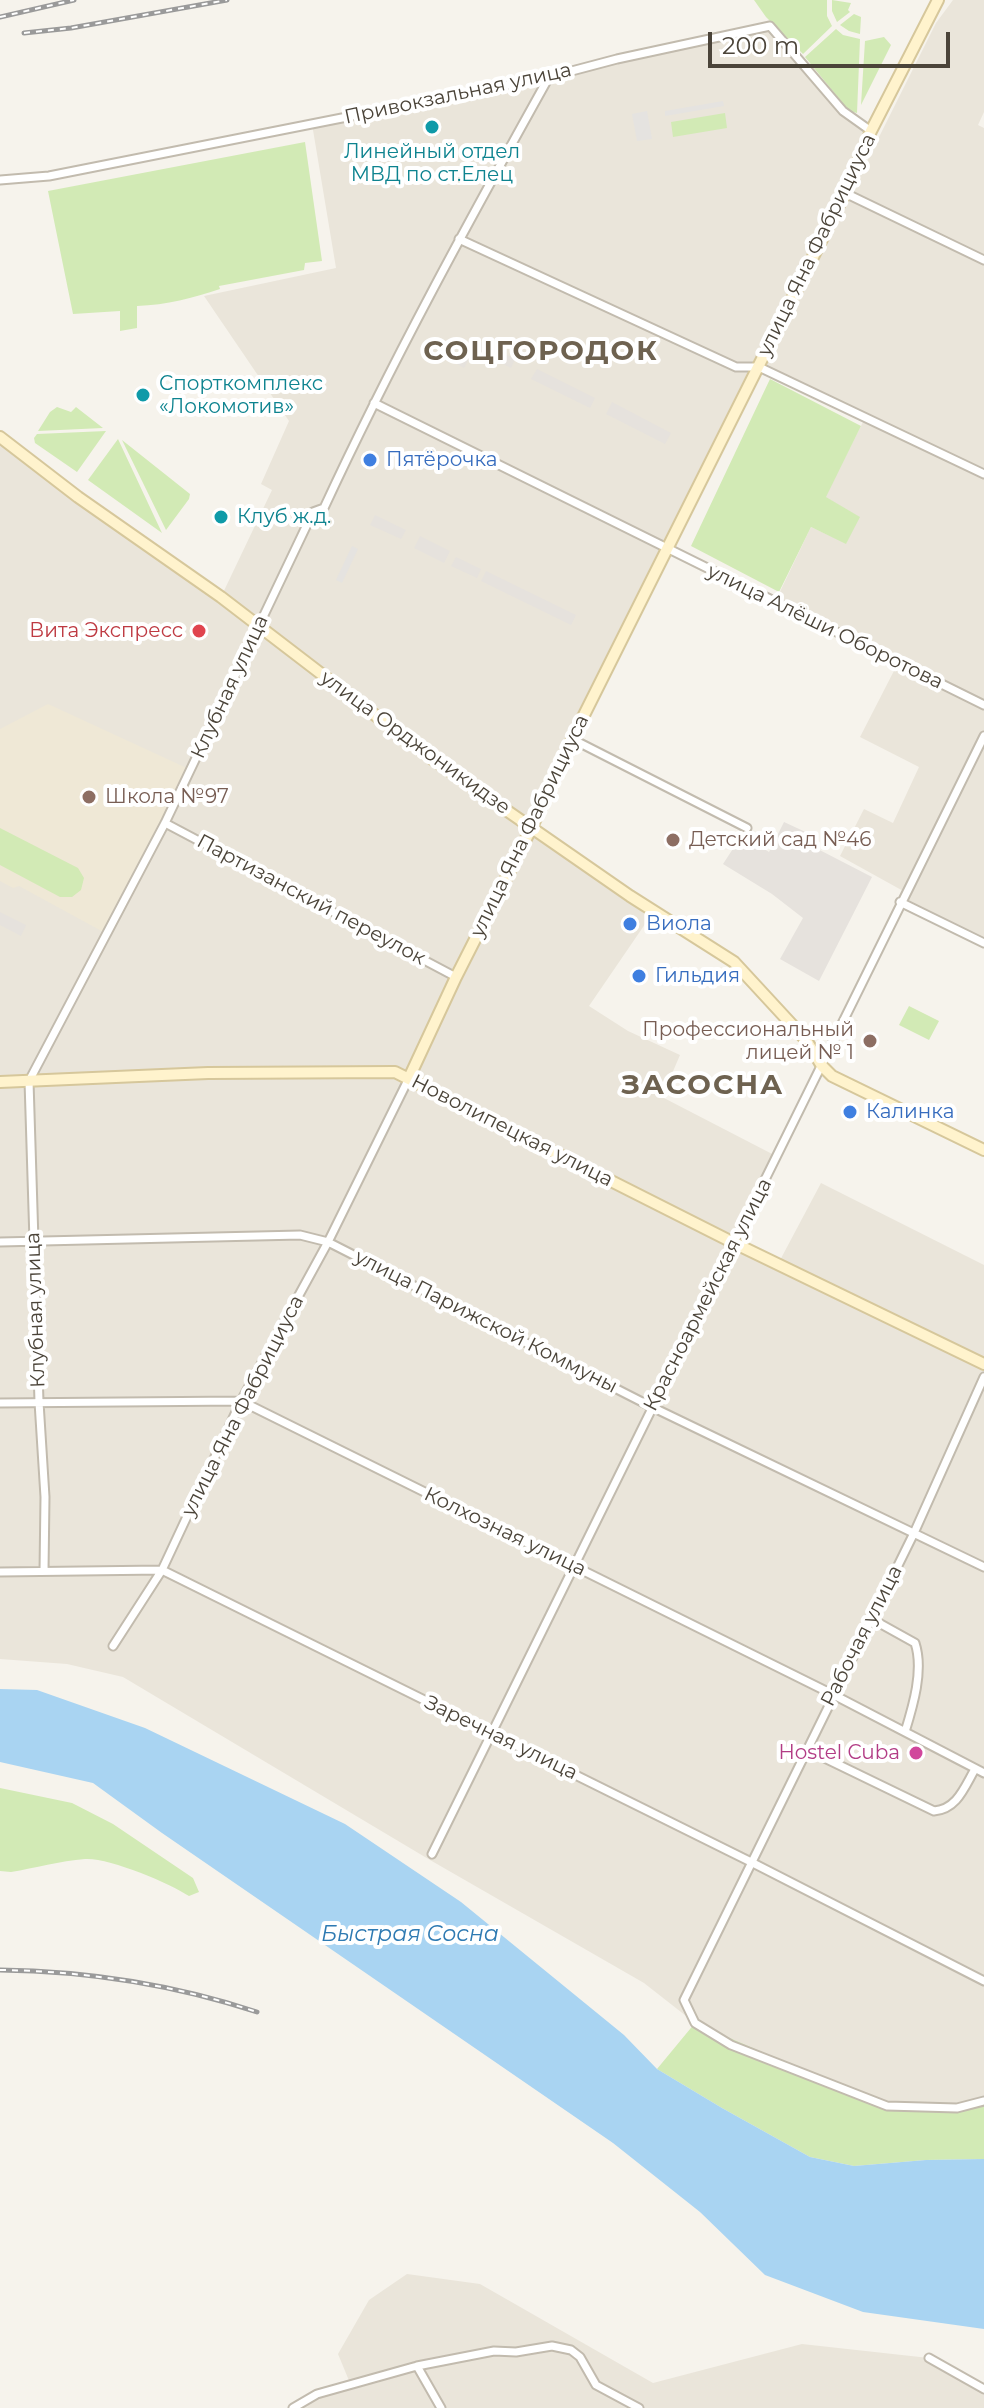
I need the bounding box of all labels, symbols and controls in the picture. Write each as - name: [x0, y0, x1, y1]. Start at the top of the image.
- scale bar: [712, 16, 954, 66]
- text: 200 m: [722, 31, 799, 60]
- street label: Привокзальная улица: [342, 58, 574, 130]
- marker: Линейный отдел МВД по ст.Елец: [423, 118, 441, 136]
- street label: улица Яна Фабрициуса: [753, 130, 881, 360]
- place label: Линейный отдел МВД по ст.Елец: [344, 140, 520, 187]
- district label: СОЦГОРОДОК: [423, 335, 659, 369]
- place label: Спорткомплекс «Локомотив»: [159, 372, 323, 419]
- marker: Спорткомплекс «Локомотив»: [134, 386, 152, 404]
- place label: Пятёрочка: [386, 448, 497, 472]
- marker: Пятёрочка: [361, 451, 379, 469]
- place label: Клуб ж.д.: [237, 505, 331, 529]
- marker: Клуб ж.д.: [212, 508, 230, 526]
- street label: улица Алёши Оборотова: [703, 559, 947, 695]
- street label: Клубная улица: [186, 611, 274, 763]
- place label: Вита Экспресс: [29, 619, 183, 643]
- marker: Вита Экспресс: [190, 622, 208, 640]
- street label: улица Орджоникидзе: [315, 666, 515, 820]
- street label: улица Яна Фабрициуса: [466, 711, 594, 941]
- place label: Школа №97: [105, 785, 229, 809]
- marker: Школа №97: [80, 788, 98, 806]
- place label: Детский сад №46: [689, 828, 871, 852]
- street label: Партизанский переулок: [193, 829, 429, 971]
- marker: Детский сад №46: [664, 831, 682, 849]
- place label: Виола: [646, 912, 712, 936]
- marker: Виола: [621, 915, 639, 933]
- place label: Гильдия: [655, 964, 740, 988]
- marker: Гильдия: [630, 967, 648, 985]
- place label: Профессиональный лицей № 1: [642, 1018, 854, 1065]
- marker: Профессиональный лицей № 1: [861, 1032, 879, 1050]
- district label: ЗАСОСНА: [622, 1069, 784, 1103]
- street label: Новолипецкая улица: [407, 1070, 617, 1192]
- place label: Калинка: [866, 1100, 954, 1124]
- marker: Калинка: [841, 1103, 859, 1121]
- street label: Красноармейская улица: [639, 1175, 777, 1415]
- street label: Клубная улица: [21, 1232, 51, 1388]
- street label: улица Парижской Коммуны: [351, 1245, 621, 1399]
- street label: улица Яна Фабрициуса: [177, 1292, 309, 1520]
- street label: Колхозная улица: [420, 1482, 590, 1582]
- street label: Рабочая улица: [816, 1562, 908, 1710]
- street label: Заречная улица: [421, 1691, 581, 1785]
- place label: Hostel Cuba: [778, 1741, 900, 1765]
- marker: Hostel Cuba: [907, 1744, 925, 1762]
- water label: Быстрая Сосна: [321, 1922, 499, 1948]

